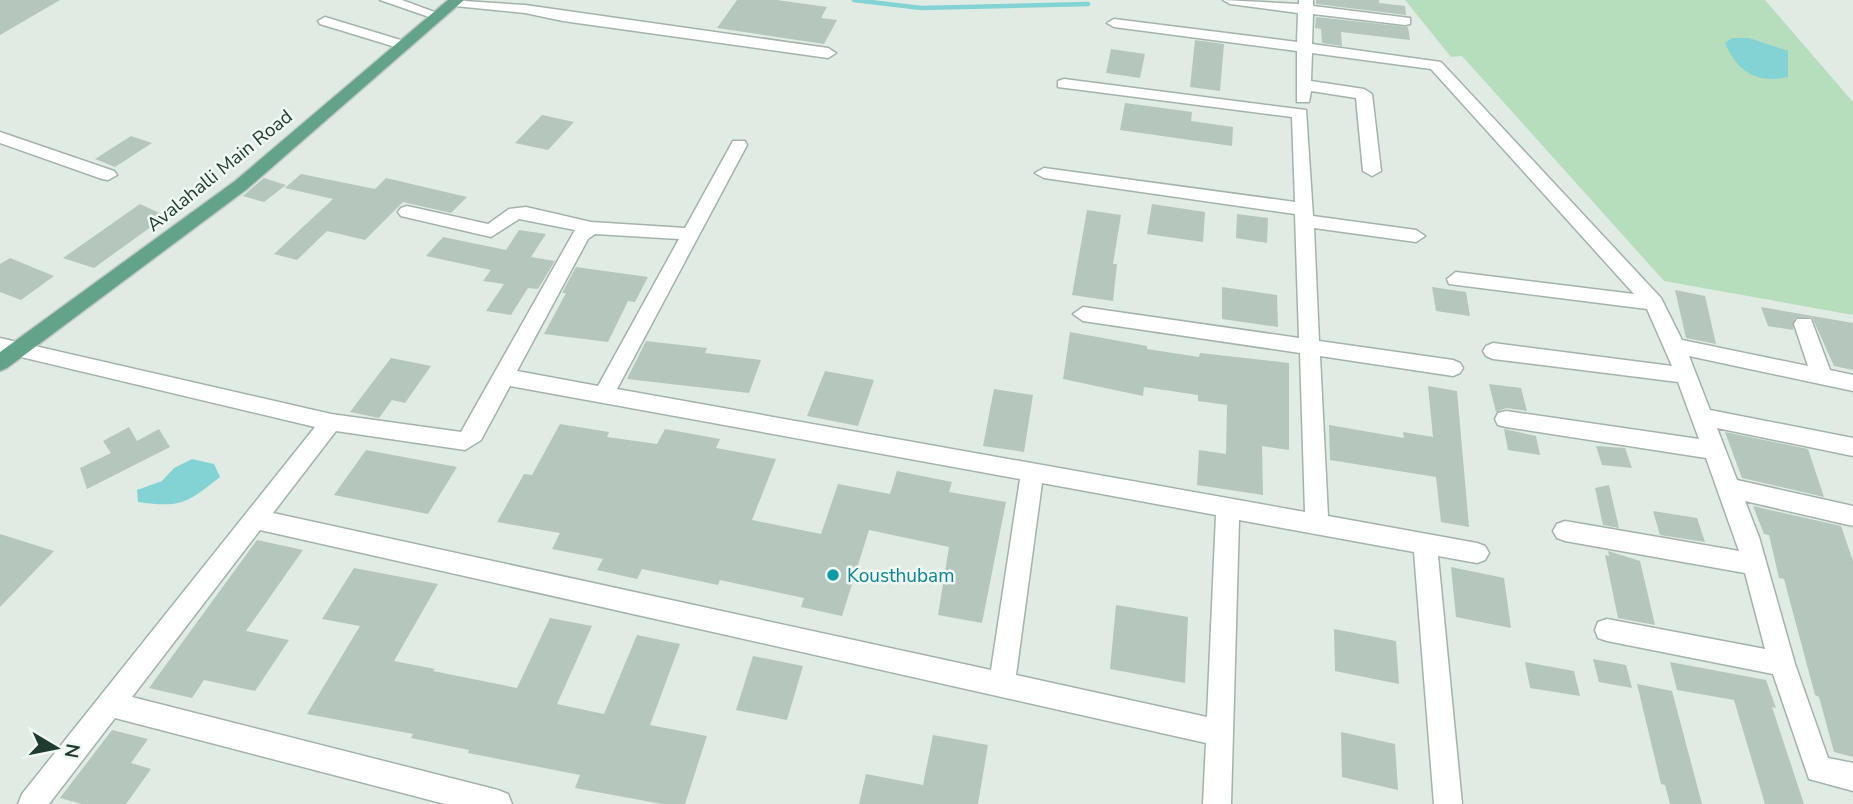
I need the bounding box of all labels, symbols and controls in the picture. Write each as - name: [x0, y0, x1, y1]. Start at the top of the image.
- street label: Avalahalli Main Road: [141, 104, 298, 238]
- place label: Kousthubam: [847, 563, 954, 589]
- marker: Kousthubam: [825, 567, 841, 583]
- north arrow: [21, 713, 91, 783]
- text: N: [58, 742, 86, 760]

